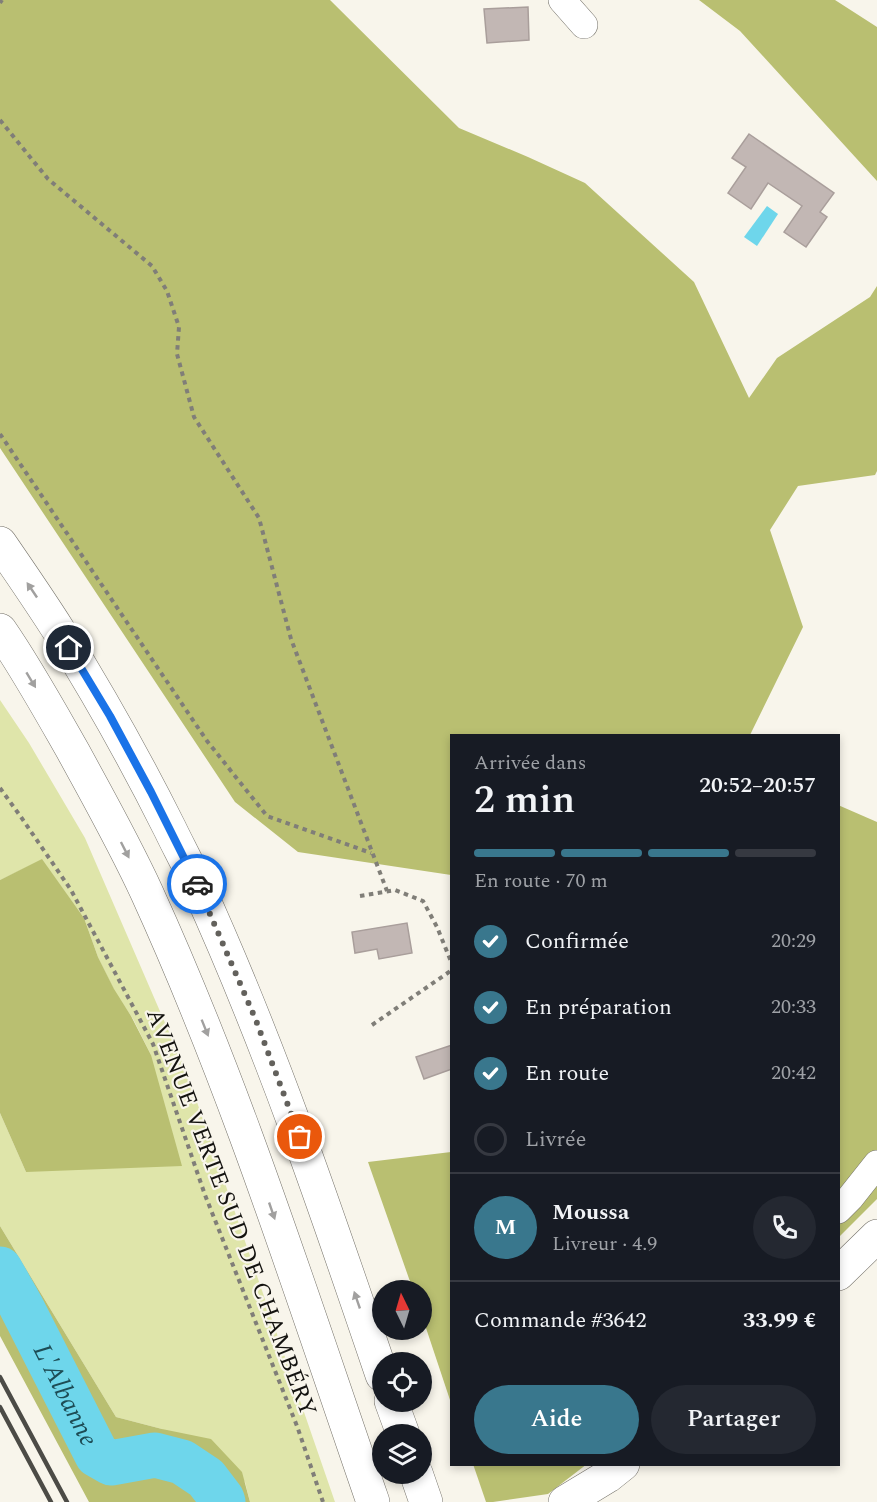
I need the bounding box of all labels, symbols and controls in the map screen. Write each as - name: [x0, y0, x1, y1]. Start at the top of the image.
- one-way arrow: [26, 582, 37, 599]
- pin: [43, 622, 94, 673]
- icon: home: [52, 631, 85, 664]
- one-way arrow: [25, 672, 36, 688]
- text: Arrivée dans: [474, 748, 586, 778]
- text: 20:52–20:57: [699, 769, 816, 802]
- text: 2 min: [474, 771, 575, 830]
- one-way arrow: [120, 841, 130, 859]
- courier: [167, 854, 227, 914]
- text: En route · 70 m: [474, 866, 608, 896]
- icon: car: [181, 868, 214, 901]
- icon: check: [474, 925, 507, 958]
- text: Confirmée: [525, 925, 629, 958]
- text: 20:29: [771, 926, 816, 956]
- icon: check: [474, 991, 507, 1024]
- text: En préparation: [525, 991, 672, 1024]
- text: 20:33: [771, 992, 816, 1022]
- street label: AVENUE VERTE SUD DE CHAMBÉRY: [136, 1003, 326, 1422]
- one-way arrow: [201, 1019, 210, 1037]
- icon: check: [474, 1057, 507, 1090]
- text: En route: [525, 1057, 609, 1090]
- text: 20:42: [771, 1058, 816, 1088]
- pin: [274, 1111, 325, 1162]
- icon: bag: [283, 1120, 316, 1153]
- text: Livrée: [525, 1123, 586, 1156]
- text: Moussa: [552, 1196, 629, 1229]
- button: phone: [753, 1196, 816, 1259]
- one-way arrow: [268, 1202, 278, 1220]
- text: M: [495, 1211, 516, 1244]
- text: Livreur · 4.9: [552, 1229, 657, 1259]
- north arrow: [372, 1280, 432, 1340]
- map controls: [372, 1280, 432, 1484]
- one-way arrow: [351, 1291, 361, 1309]
- text: Commande #3642: [474, 1304, 647, 1337]
- text: 33.99 €: [743, 1304, 816, 1337]
- water label: L'Albanne: [22, 1336, 108, 1454]
- button: locate: [372, 1352, 432, 1412]
- button: Aide: [474, 1385, 639, 1454]
- button: Partager: [651, 1385, 816, 1454]
- button: layers: [372, 1424, 432, 1484]

